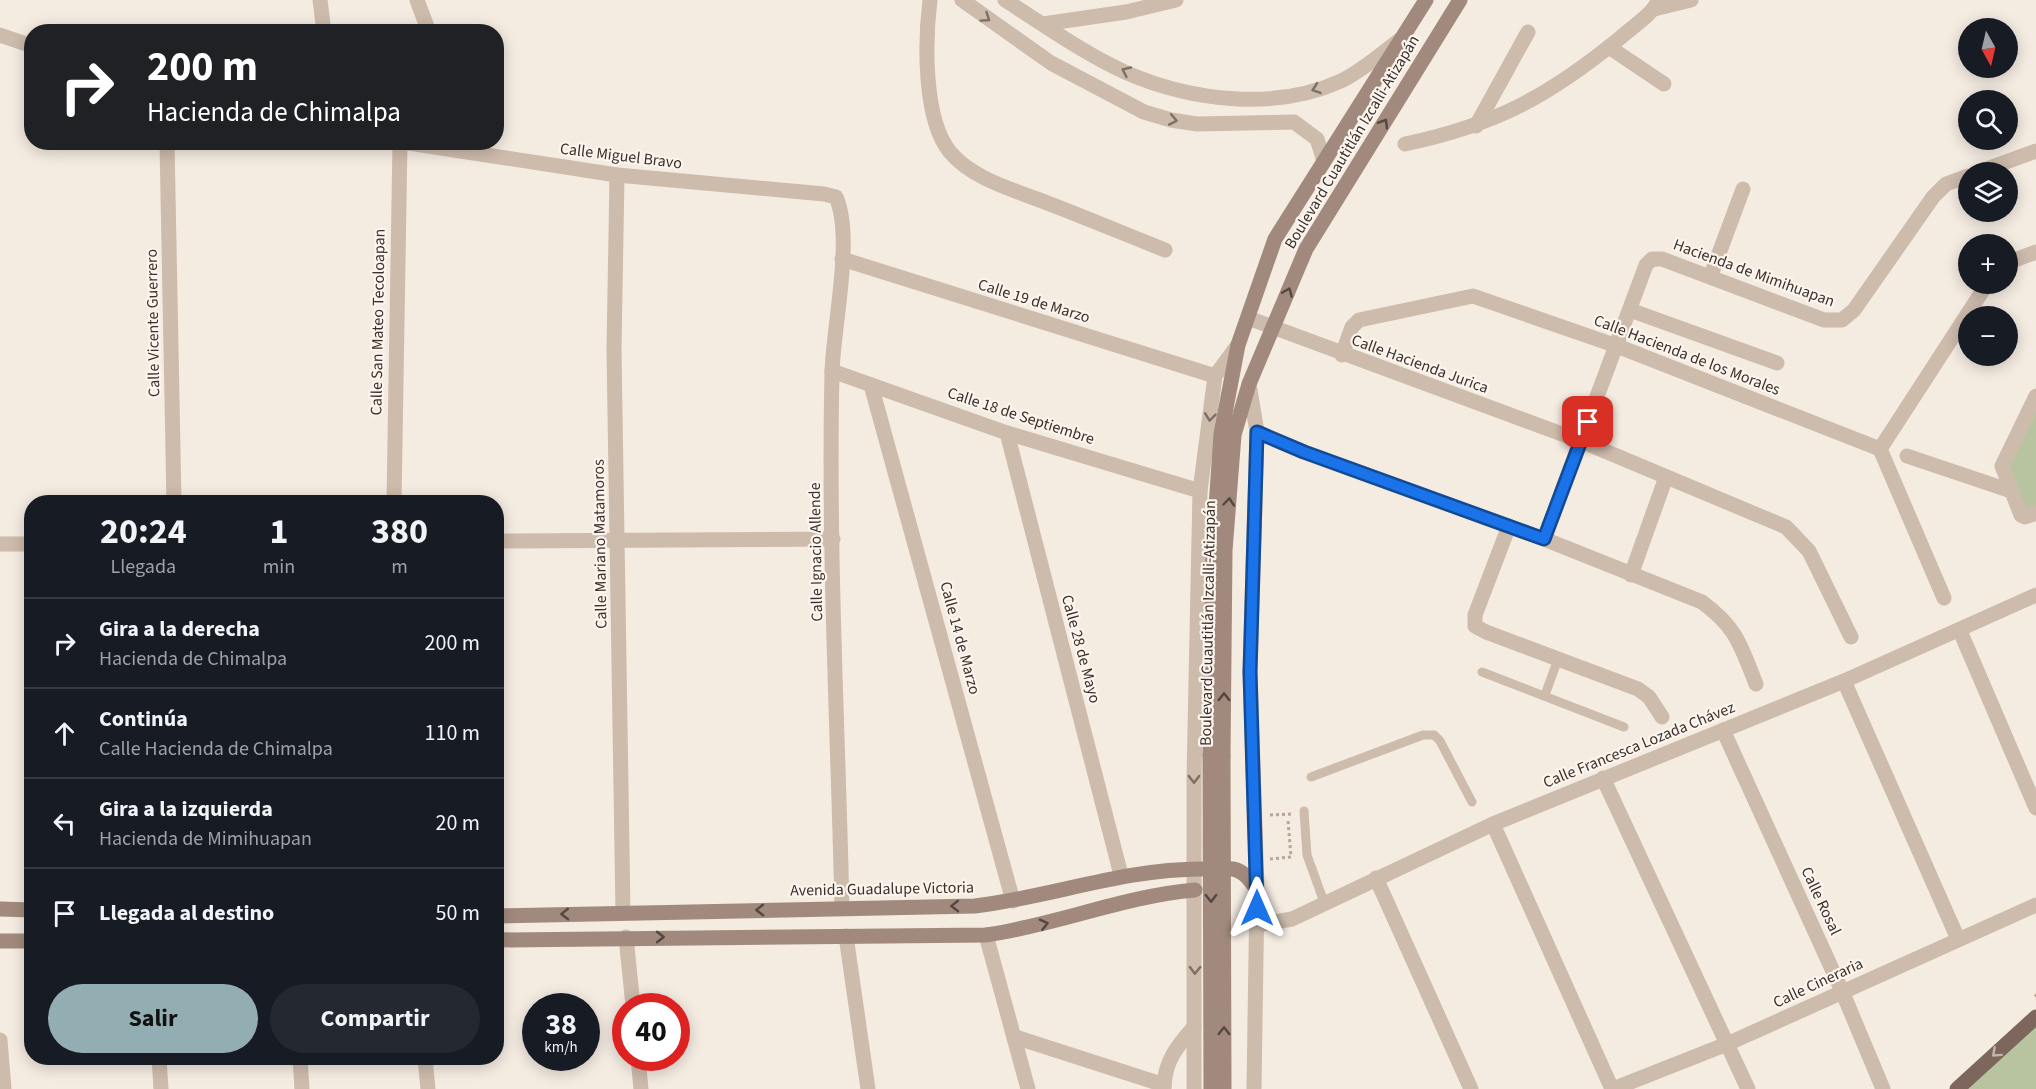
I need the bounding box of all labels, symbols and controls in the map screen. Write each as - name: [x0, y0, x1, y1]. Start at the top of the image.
- one-way arrow: [979, 11, 990, 22]
- north arrow: [1958, 18, 2018, 78]
- map controls: [1958, 18, 2018, 366]
- street label: Boulevard Cuautitlán Izcalli-Atizapán: [1279, 31, 1425, 253]
- text: 200 m: [147, 37, 258, 97]
- icon: right: [48, 48, 126, 126]
- one-way arrow: [1121, 67, 1132, 79]
- one-way arrow: [1311, 82, 1322, 95]
- button: search: [1958, 90, 2018, 150]
- text: Hacienda de Chimalpa: [147, 93, 401, 132]
- one-way arrow: [1168, 113, 1178, 126]
- one-way arrow: [1377, 119, 1388, 129]
- street label: Calle Miguel Bravo: [559, 138, 683, 174]
- button: layers: [1958, 162, 2018, 222]
- street label: Calle San Mateo Tecoloapan: [365, 228, 391, 416]
- street label: Hacienda de Mimihuapan: [1670, 234, 1838, 312]
- button: +: [1958, 234, 2018, 294]
- street label: Calle Vicente Guerrero: [141, 249, 165, 397]
- street label: Calle 19 de Marzo: [975, 274, 1093, 328]
- one-way arrow: [1281, 287, 1293, 298]
- button: −: [1958, 306, 2018, 366]
- street label: Calle Hacienda de los Morales: [1591, 309, 1784, 401]
- street label: Calle Hacienda Jurica: [1349, 329, 1491, 399]
- street label: Calle 18 de Septiembre: [945, 382, 1097, 450]
- pin: [1562, 396, 1613, 447]
- icon: arrive: [1571, 405, 1604, 438]
- one-way arrow: [1204, 412, 1216, 421]
- street label: Calle Mariano Matamoros: [588, 459, 612, 629]
- street label: Calle Ignacio Allende: [804, 482, 828, 622]
- one-way arrow: [1222, 498, 1235, 507]
- street label: Boulevard Cuautitlán Izcalli-Atizapán: [1195, 500, 1221, 746]
- text: 20:24: [100, 506, 187, 557]
- text: 1: [269, 506, 288, 557]
- text: 380: [371, 506, 428, 557]
- text: Llegada: [111, 553, 176, 581]
- text: min: [263, 553, 295, 581]
- text: m: [391, 553, 408, 581]
- street label: Calle 14 de Marzo: [934, 579, 986, 697]
- street label: Calle 28 de Mayo: [1056, 592, 1106, 706]
- text: Gira a la derecha: [99, 613, 260, 645]
- icon: right: [48, 627, 81, 660]
- text: 200 m: [425, 627, 480, 659]
- text: Hacienda de Chimalpa: [99, 645, 287, 673]
- one-way arrow: [1218, 693, 1230, 702]
- street label: Calle Francesca Lozada Chávez: [1540, 696, 1738, 794]
- text: Continúa: [99, 703, 188, 735]
- icon: ahead: [48, 717, 81, 750]
- text: 110 m: [425, 717, 480, 749]
- text: Calle Hacienda de Chimalpa: [99, 735, 333, 763]
- one-way arrow: [1188, 775, 1200, 784]
- text: Gira a la izquierda: [99, 793, 273, 825]
- icon: left: [48, 807, 81, 840]
- text: 20 m: [435, 807, 480, 839]
- text: Hacienda de Mimihuapan: [99, 825, 312, 853]
- street label: Calle Rosal: [1796, 863, 1846, 939]
- street label: Avenida Guadalupe Victoria: [790, 876, 974, 902]
- position arrow: [1225, 876, 1289, 940]
- one-way arrow: [1205, 893, 1217, 902]
- icon: arrive: [48, 897, 81, 930]
- text: Llegada al destino: [99, 897, 274, 929]
- text: 50 m: [435, 897, 480, 929]
- one-way arrow: [950, 900, 959, 912]
- one-way arrow: [755, 904, 764, 916]
- one-way arrow: [560, 908, 569, 921]
- one-way arrow: [1038, 919, 1049, 931]
- one-way arrow: [655, 931, 664, 943]
- street label: Calle Cineraria: [1769, 953, 1867, 1013]
- one-way arrow: [1189, 965, 1201, 974]
- button: Salir: [48, 984, 258, 1053]
- button: Compartir: [270, 984, 480, 1053]
- speed limit sign: 40: [612, 993, 690, 1071]
- text: 38: [545, 1003, 577, 1046]
- one-way arrow: [1218, 1026, 1230, 1035]
- text: km/h: [544, 1037, 578, 1058]
- one-way arrow: [1992, 1046, 2003, 1057]

